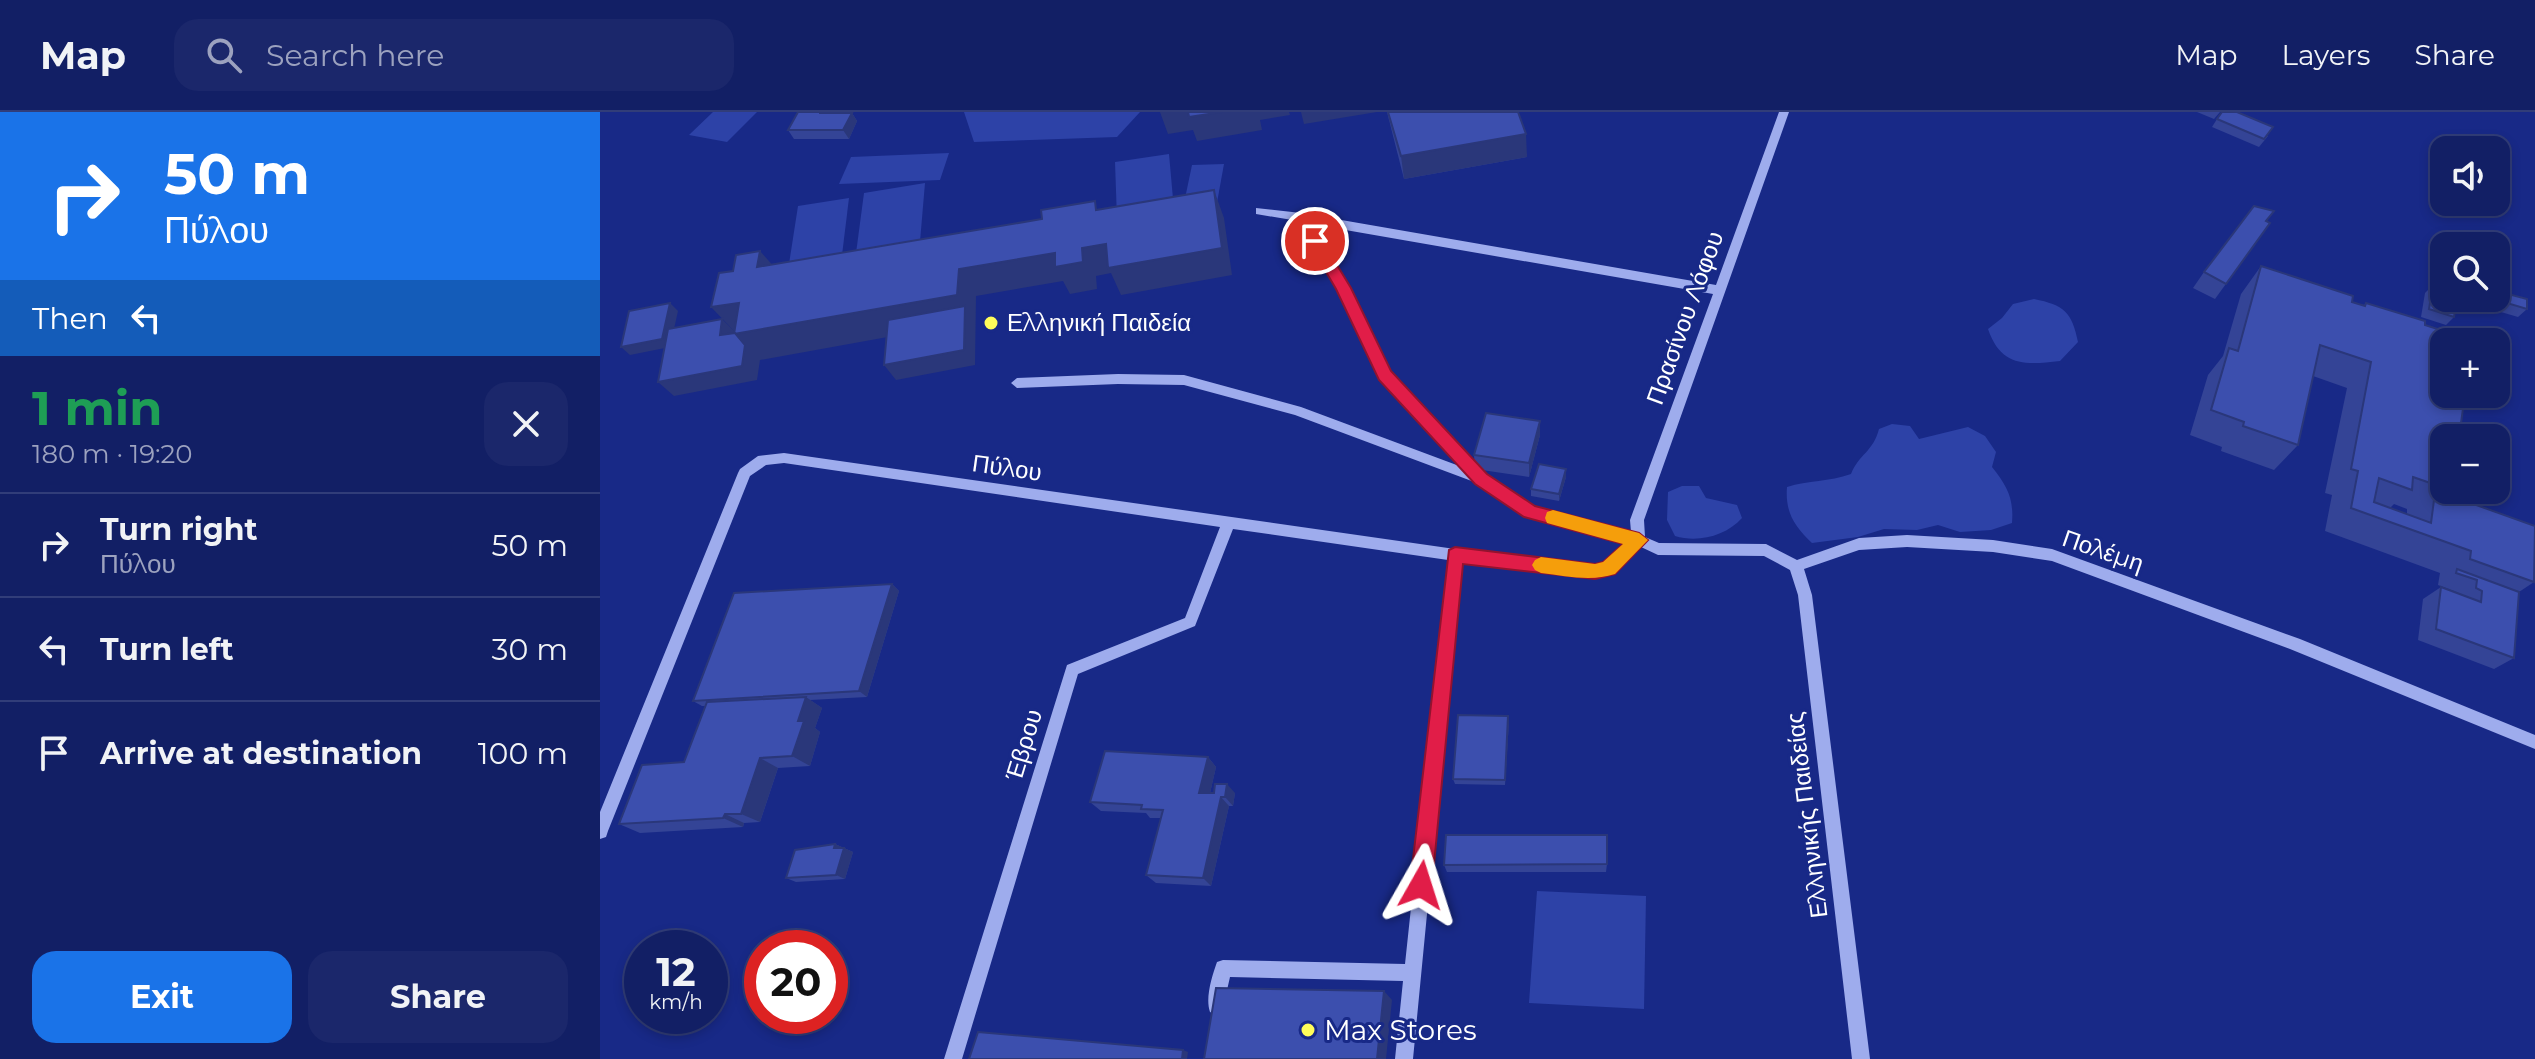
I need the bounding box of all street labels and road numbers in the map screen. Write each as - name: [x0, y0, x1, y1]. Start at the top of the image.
- street label: Πρασίνου Λόφου: [1640, 227, 1729, 408]
- street label: Πύλου: [970, 448, 1044, 487]
- street label: Πολέμη: [2059, 523, 2148, 578]
- street label: Έβρου: [999, 706, 1048, 785]
- street label: Ελληνικής Παιδείας: [1779, 710, 1834, 920]

